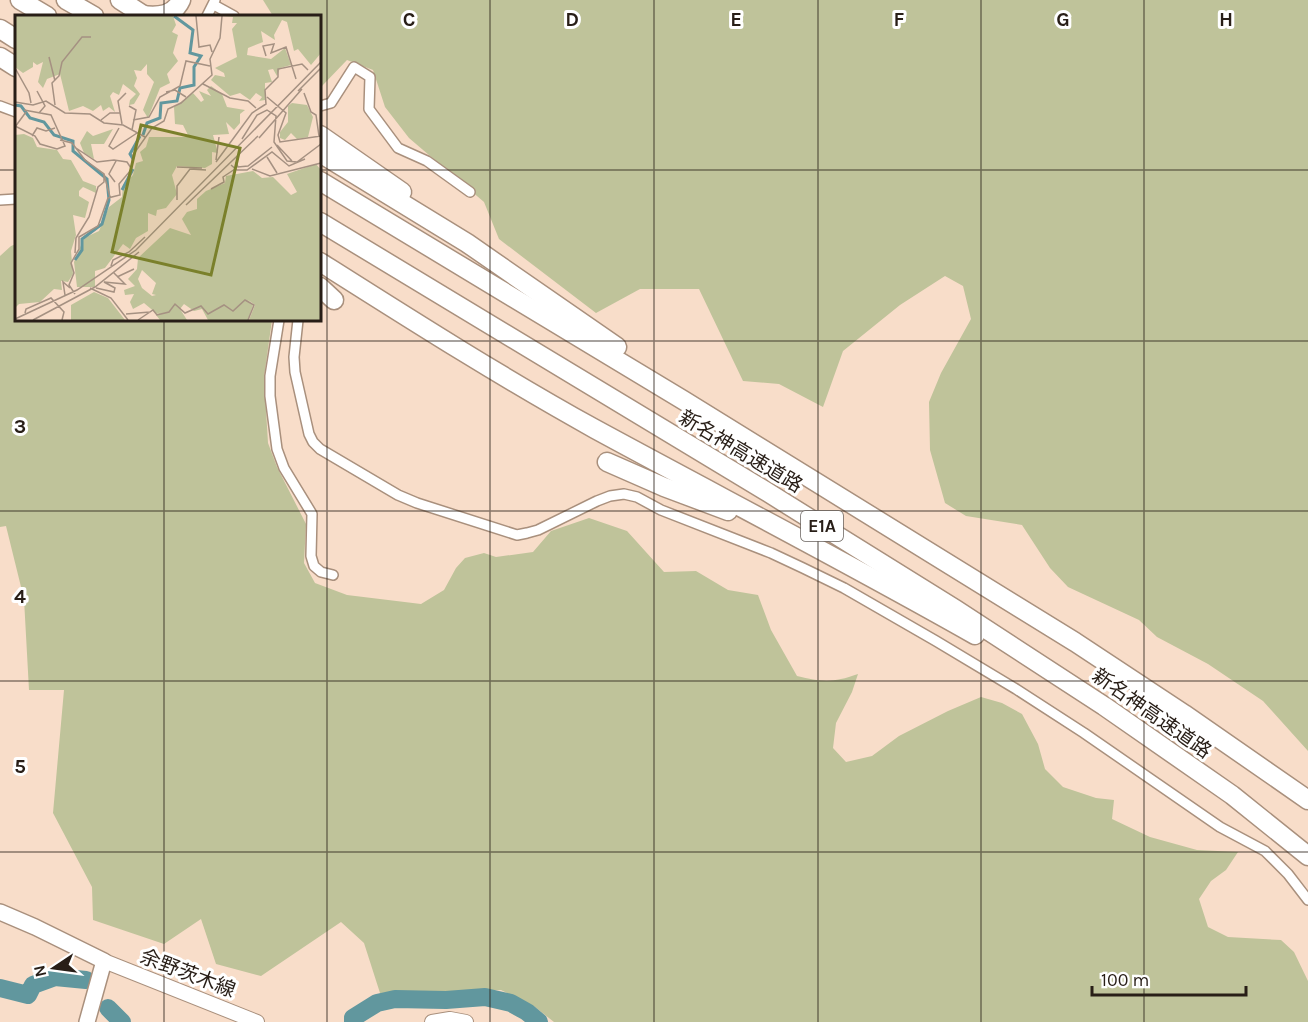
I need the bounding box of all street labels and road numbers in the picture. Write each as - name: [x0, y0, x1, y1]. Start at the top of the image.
- street label: 新名神高速道路: [675, 406, 807, 497]
- road number: E1A: [801, 511, 843, 541]
- street label: 新名神高速道路: [1088, 664, 1216, 763]
- street label: 余野茨木線: [137, 945, 239, 1002]

